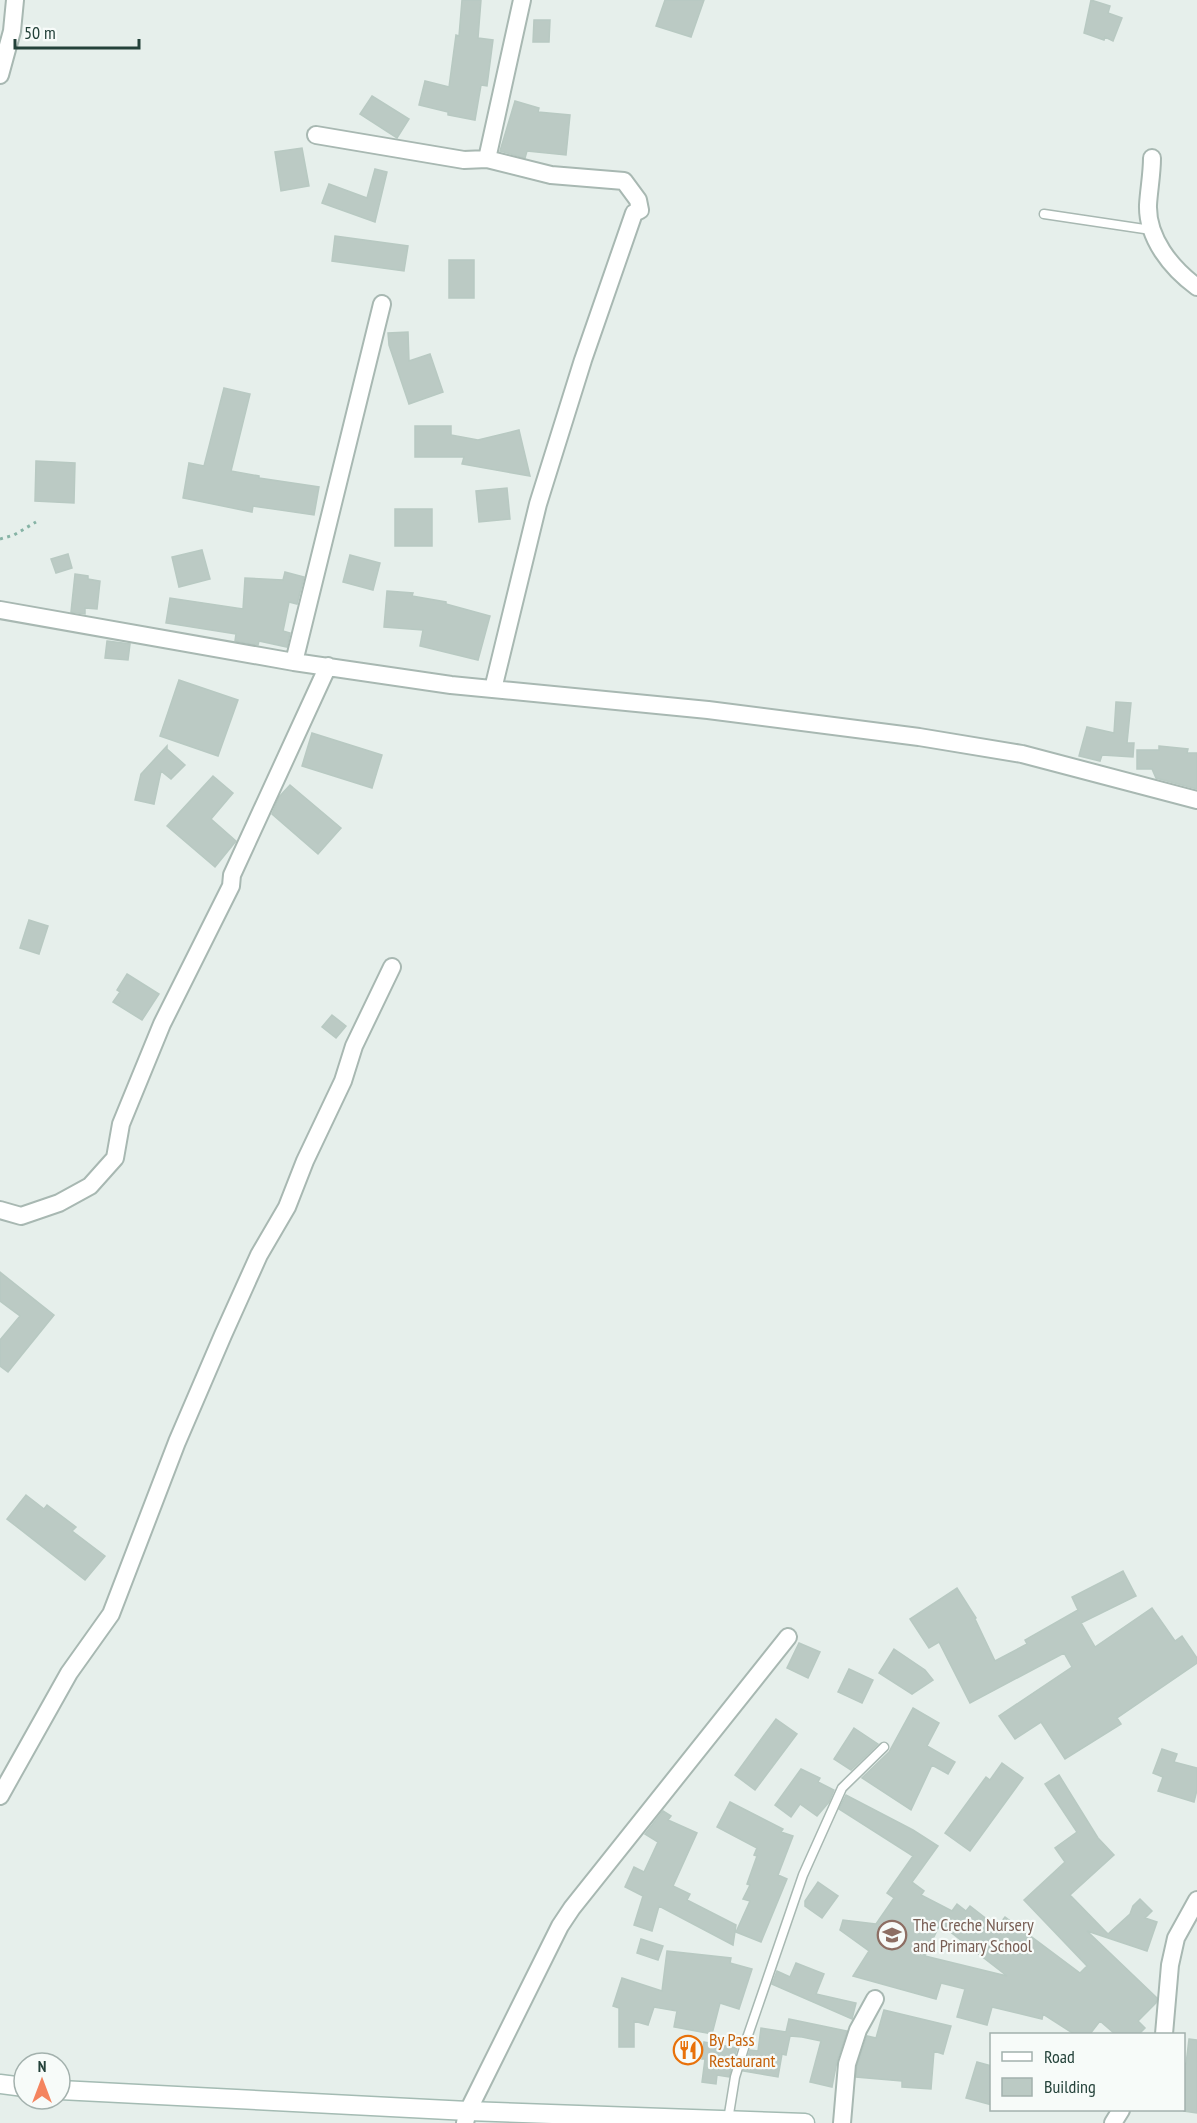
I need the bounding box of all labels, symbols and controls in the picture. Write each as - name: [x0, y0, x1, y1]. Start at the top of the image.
- scale bar: [15, 12, 140, 50]
- text: 50 m: [24, 21, 56, 44]
- place label: The Creche Nursery and Primary School: [913, 1913, 1034, 1957]
- school or university icon: The Creche Nursery and Primary School: [876, 1919, 908, 1951]
- place label: By Pass Restaurant: [709, 2028, 775, 2072]
- legend: [990, 2033, 1185, 2111]
- restaurant icon: By Pass Restaurant: [672, 2034, 704, 2066]
- text: Road: [1044, 2045, 1075, 2068]
- north arrow: [12, 2051, 72, 2111]
- text: N: [38, 2056, 46, 2076]
- text: Building: [1044, 2075, 1096, 2098]

